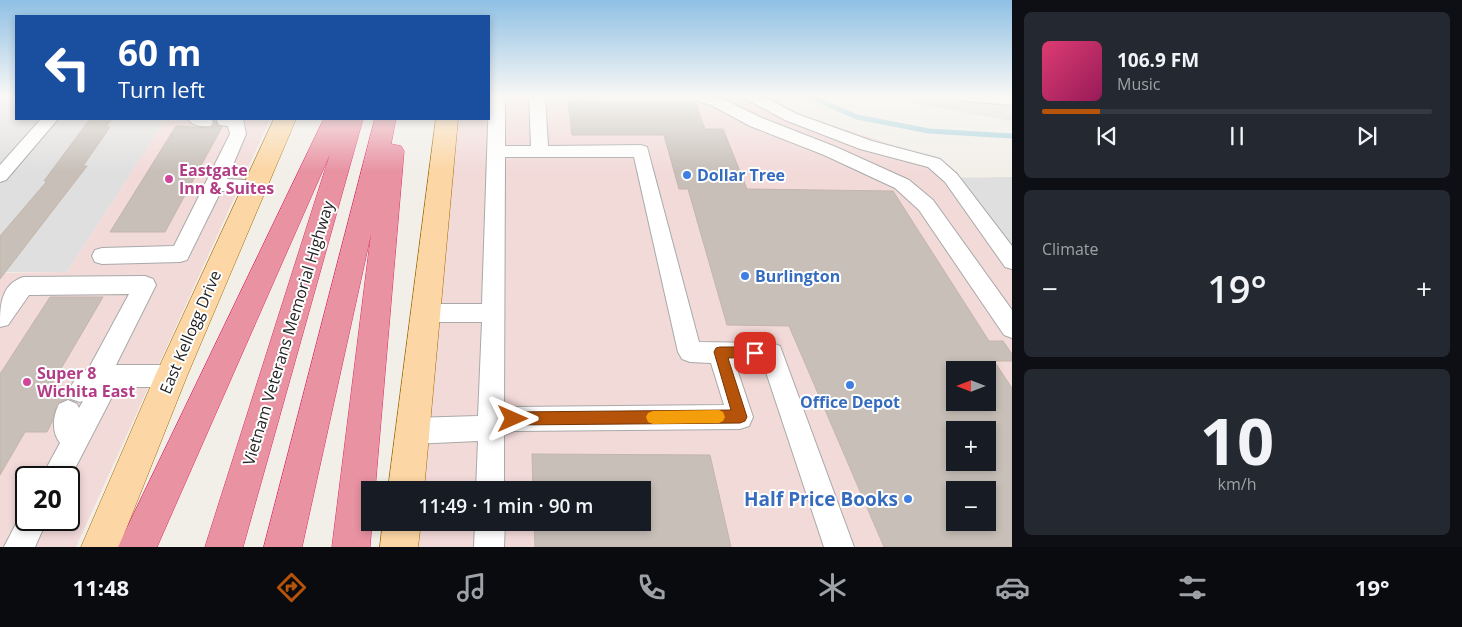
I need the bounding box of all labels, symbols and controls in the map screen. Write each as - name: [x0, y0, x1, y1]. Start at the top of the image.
- text: 60 m: [118, 29, 201, 76]
- icon: left: [35, 35, 100, 100]
- text: 106.9 FM: [1117, 47, 1199, 73]
- text: Music: [1117, 73, 1161, 95]
- text: Turn left: [118, 74, 205, 104]
- icon: previous: [1093, 122, 1121, 150]
- icon: pause: [1223, 122, 1251, 150]
- icon: next: [1353, 122, 1381, 150]
- place label: Eastgate Inn & Suites: [179, 159, 274, 199]
- place label: Dollar Tree: [697, 164, 785, 186]
- marker: Dollar Tree: [681, 169, 693, 181]
- marker: Eastgate Inn & Suites: [163, 173, 175, 185]
- street label: Vietnam Veterans Memorial Highway: [237, 197, 339, 468]
- text: Climate: [1042, 238, 1099, 260]
- text: 19°: [1207, 262, 1267, 314]
- place label: Burlington: [755, 265, 840, 287]
- street label: East Kellogg Drive: [154, 267, 226, 397]
- text: −: [1042, 269, 1058, 307]
- text: +: [1416, 269, 1432, 307]
- marker: Burlington: [739, 270, 751, 282]
- pin: [734, 332, 776, 374]
- icon: arrive: [741, 339, 769, 367]
- north arrow: [946, 361, 996, 411]
- map controls: [946, 361, 996, 531]
- place label: Super 8 Wichita East: [37, 362, 135, 402]
- marker: Super 8 Wichita East: [21, 376, 33, 388]
- marker: Office Depot: [844, 379, 856, 391]
- place label: Office Depot: [800, 391, 900, 413]
- position arrow: [486, 392, 538, 444]
- text: 10: [1200, 396, 1274, 484]
- button: +: [946, 421, 996, 471]
- speed limit sign: 20: [15, 466, 80, 531]
- text: km/h: [1218, 473, 1256, 495]
- button: −: [946, 481, 996, 531]
- place label: Half Price Books: [744, 486, 898, 512]
- text: 11:49 · 1 min · 90 m: [419, 493, 593, 519]
- marker: Half Price Books: [902, 493, 914, 505]
- icon: directions: [274, 570, 309, 605]
- icon: music: [454, 570, 489, 605]
- icon: phone: [634, 570, 669, 605]
- icon: climate: [815, 570, 850, 605]
- icon: car: [995, 570, 1030, 605]
- icon: filters: [1175, 570, 1210, 605]
- text: 11:48: [73, 572, 129, 602]
- text: 19°: [1355, 572, 1389, 602]

